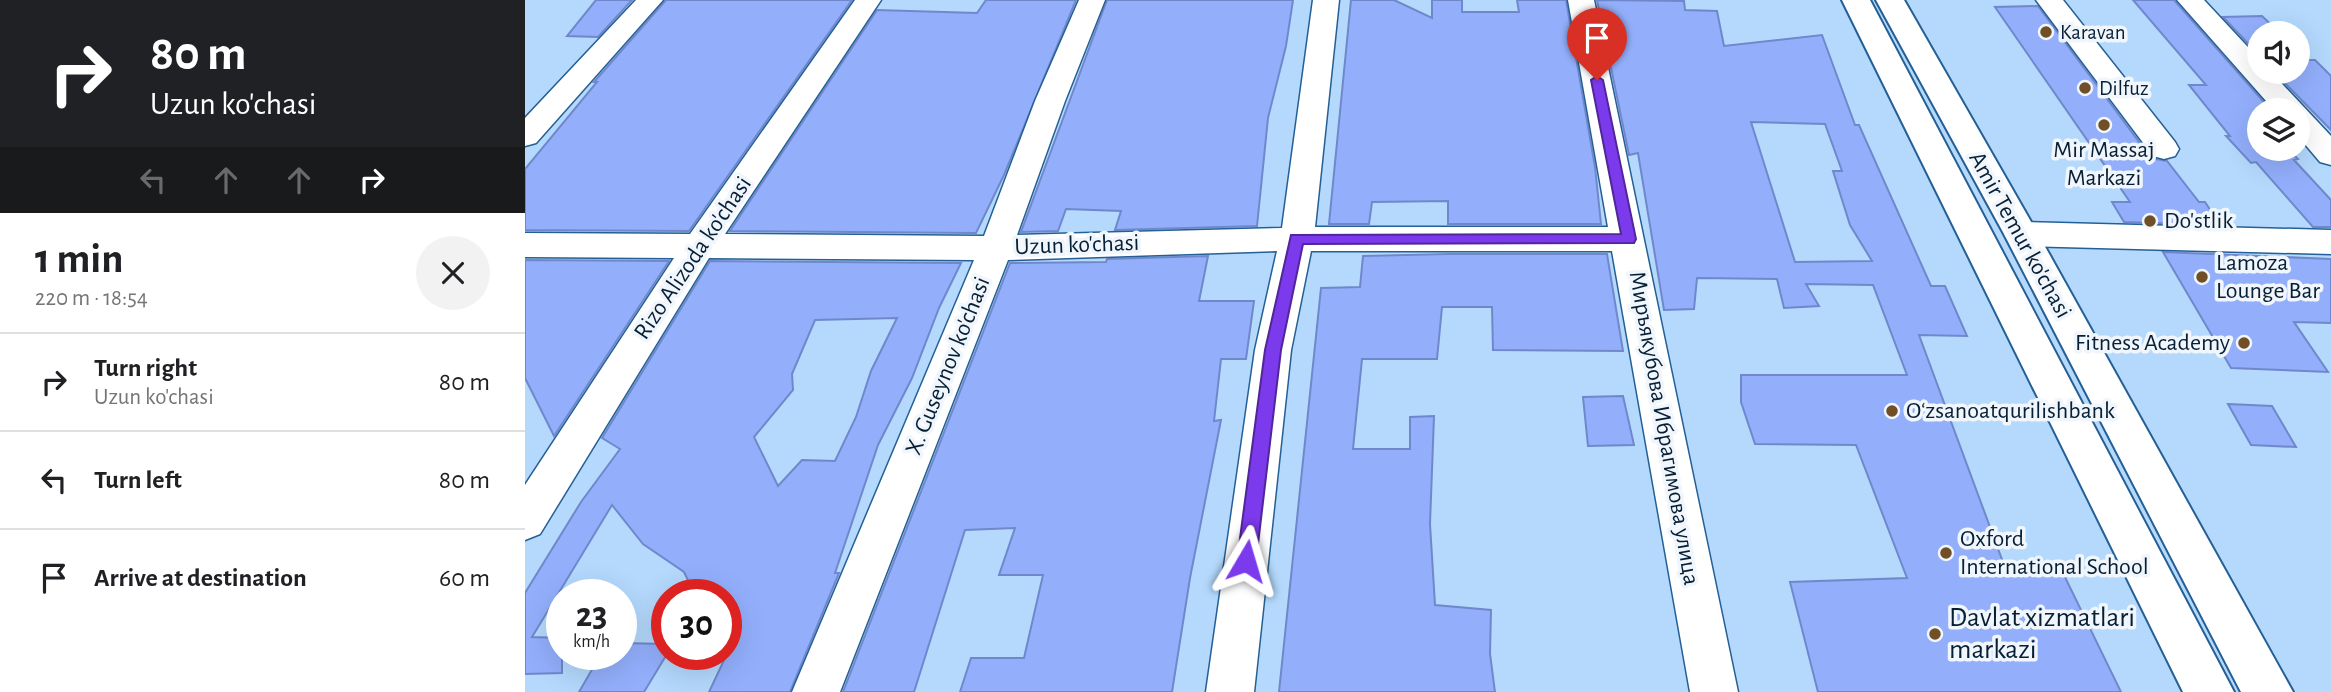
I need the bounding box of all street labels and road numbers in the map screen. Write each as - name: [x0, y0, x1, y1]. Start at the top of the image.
- street label: Amir Temur ko'chasi: [1964, 148, 2076, 322]
- street label: Rizo Alizoda ko'chasi: [630, 172, 756, 344]
- street label: Uzun ko'chasi: [1014, 231, 1140, 259]
- street label: Миръякубова Ибрагимова улица: [1625, 269, 1703, 587]
- street label: X. Guseynov ko'chasi: [901, 274, 995, 458]

